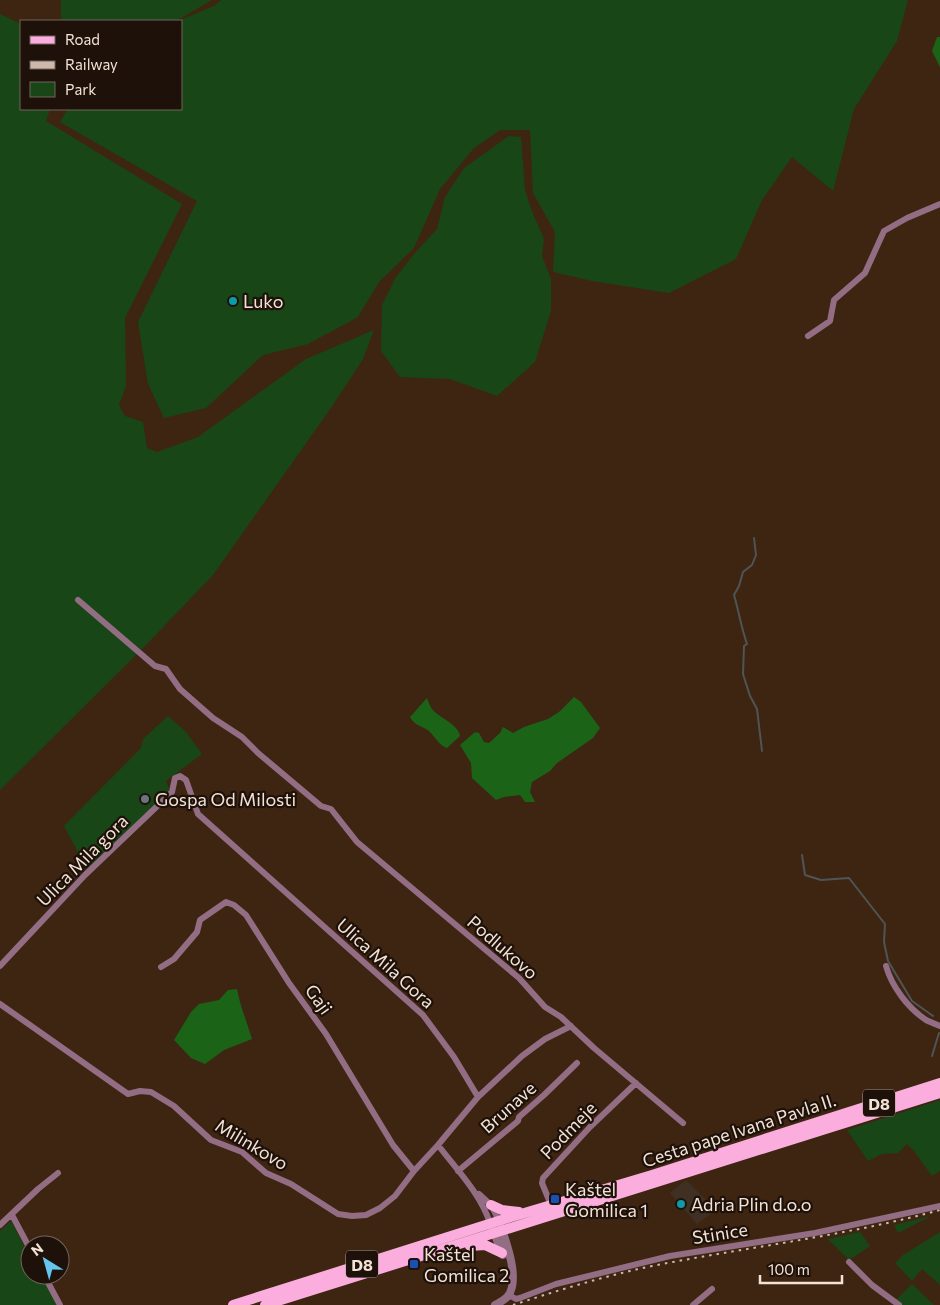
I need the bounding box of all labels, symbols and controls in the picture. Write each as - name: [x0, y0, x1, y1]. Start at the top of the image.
- legend: [20, 20, 182, 110]
- text: Road: [65, 30, 100, 48]
- text: Railway: [65, 55, 118, 73]
- text: Park: [65, 80, 96, 98]
- place label: Luko: [243, 290, 283, 312]
- marker: Luko: [227, 295, 239, 307]
- place label: Gospa Od Milosti: [155, 788, 296, 810]
- marker: Gospa Od Milosti: [139, 793, 151, 805]
- street label: Ulica Mila gora: [32, 810, 132, 910]
- street label: Podlukovo: [463, 910, 543, 984]
- street label: Ulica Mila Gora: [333, 913, 439, 1013]
- street label: Gaji: [301, 980, 337, 1018]
- street label: Brunave: [476, 1076, 540, 1138]
- street label: Cesta pape Ivana Pavla II.: [640, 1088, 838, 1172]
- road number: D8: [863, 1090, 895, 1116]
- street label: Podmeje: [535, 1097, 601, 1163]
- street label: Milinkovo: [212, 1114, 292, 1174]
- place label: Kaštel Gomilica 1: [565, 1178, 648, 1221]
- marker: Kaštel Gomilica 1: [549, 1193, 561, 1205]
- place label: Adria Plin d.o.o: [691, 1193, 811, 1215]
- marker: Adria Plin d.o.o: [675, 1198, 687, 1210]
- street label: Stinice: [691, 1218, 749, 1248]
- north arrow: [20, 1235, 70, 1285]
- text: N: [28, 1239, 46, 1259]
- place label: Kaštel Gomilica 2: [424, 1243, 509, 1286]
- road number: D8: [346, 1250, 378, 1278]
- scale bar: [760, 1252, 842, 1284]
- marker: Kaštel Gomilica 2: [408, 1258, 420, 1270]
- text: 100 m: [768, 1260, 810, 1278]

